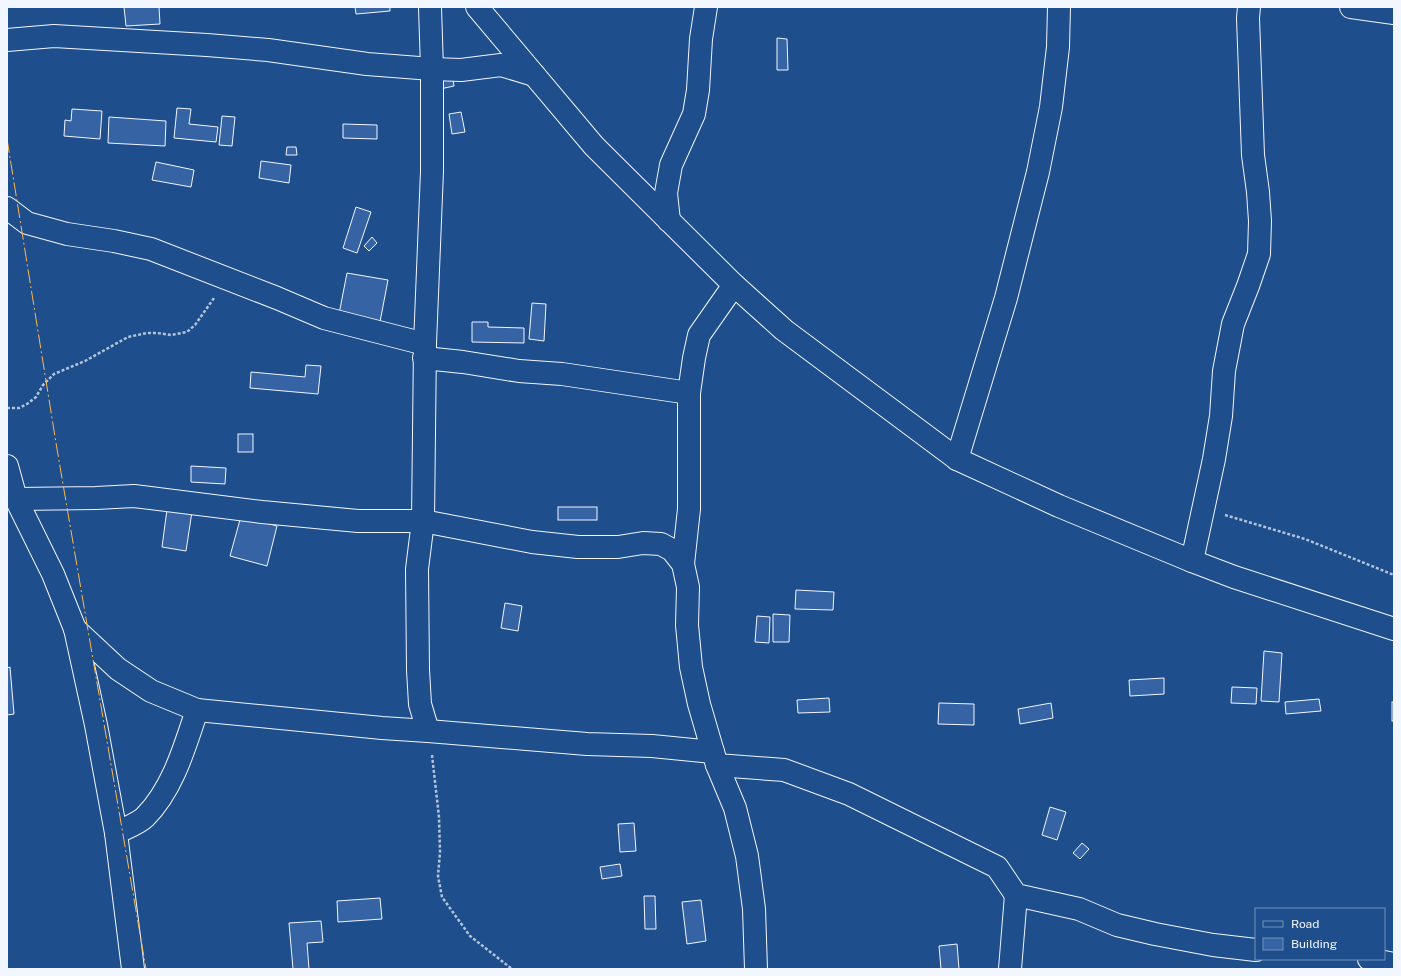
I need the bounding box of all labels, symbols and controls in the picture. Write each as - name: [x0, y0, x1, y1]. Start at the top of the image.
- legend: [1255, 908, 1385, 960]
- text: Road: [1291, 917, 1319, 931]
- text: Building: [1291, 937, 1337, 951]

